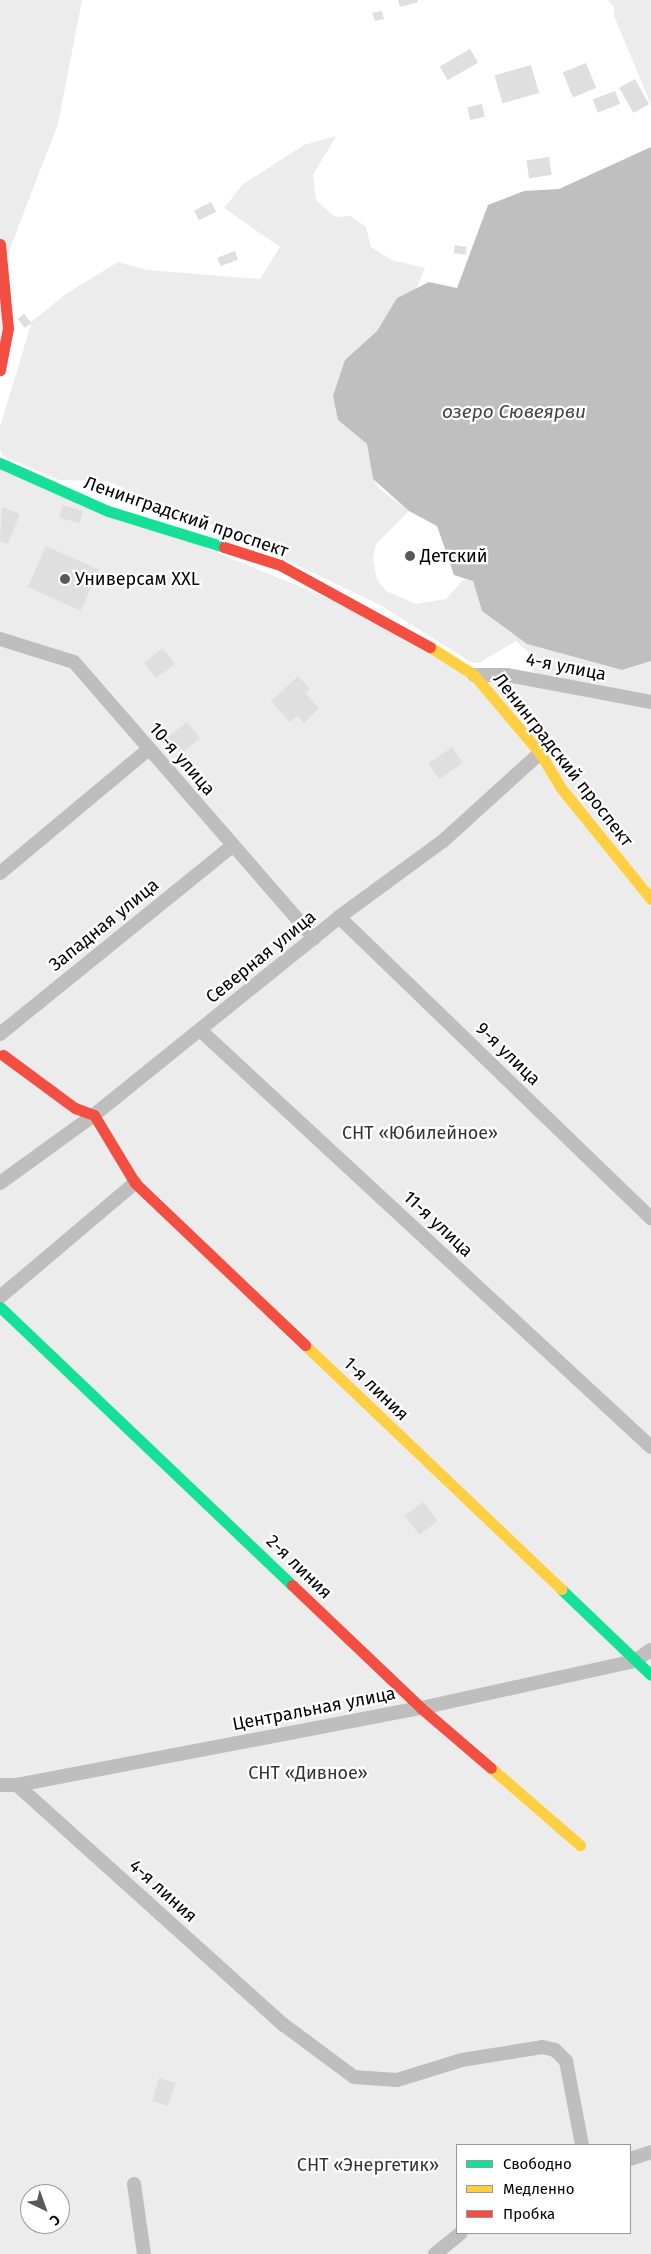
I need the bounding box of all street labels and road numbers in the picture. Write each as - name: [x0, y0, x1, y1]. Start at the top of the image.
- street label: Ленинградский проспект: [81, 472, 291, 562]
- street label: 4-я улица: [524, 649, 608, 685]
- street label: Ленинградский проспект: [488, 669, 638, 851]
- street label: 10-я улица: [144, 718, 220, 800]
- street label: Западная улица: [45, 874, 163, 976]
- street label: Северная улица: [202, 906, 320, 1008]
- street label: 9-я улица: [471, 1018, 545, 1090]
- street label: 11-я улица: [399, 1186, 477, 1262]
- street label: 1-я линия: [339, 1353, 413, 1425]
- street label: 2-я линия: [262, 1530, 336, 1604]
- street label: Центральная улица: [231, 1683, 397, 1735]
- street label: 4-я линия: [125, 1855, 201, 1927]

